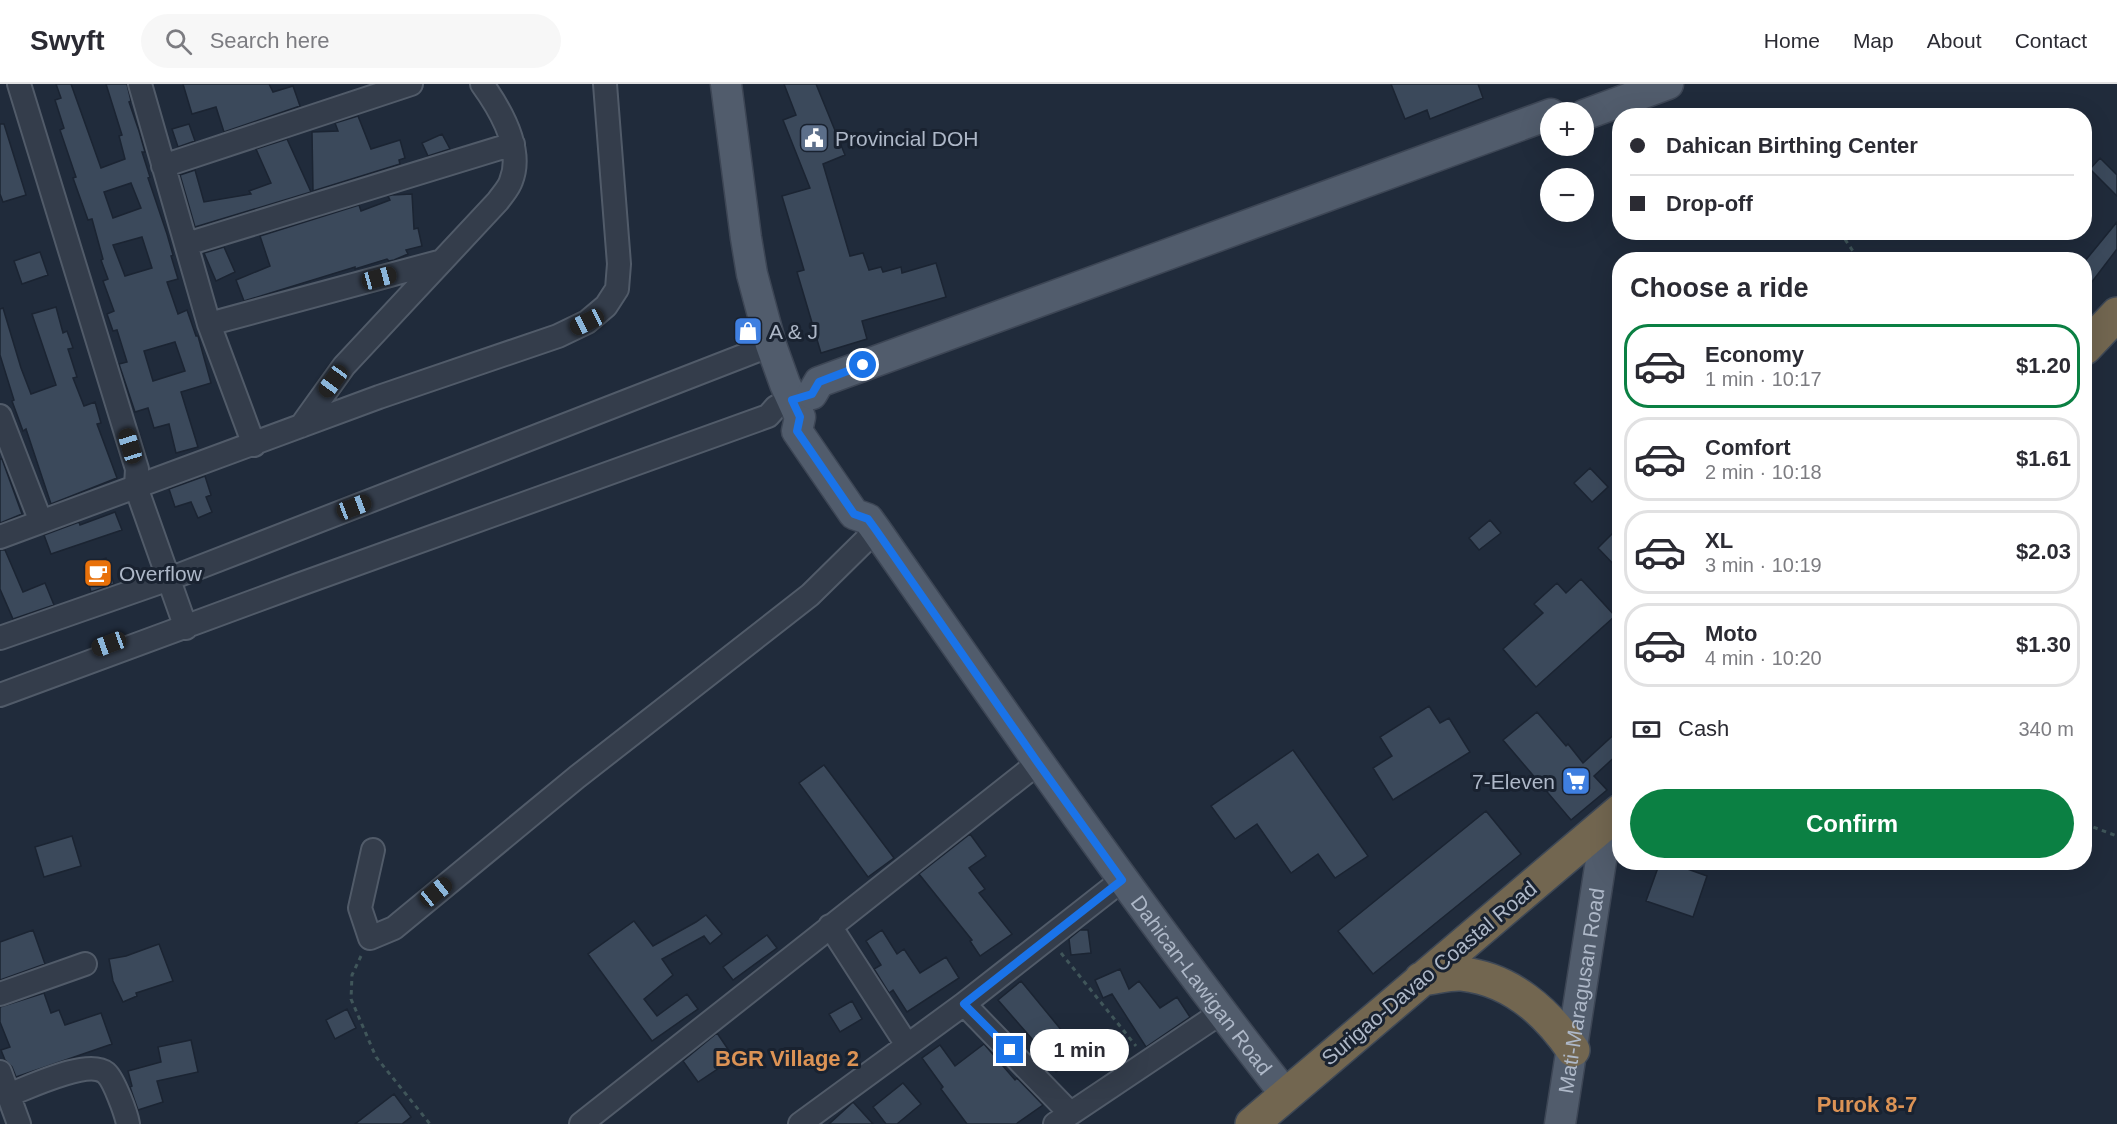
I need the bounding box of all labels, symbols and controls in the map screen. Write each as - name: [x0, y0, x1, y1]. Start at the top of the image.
- search box: [141, 14, 561, 68]
- text: Swyft: [30, 25, 105, 56]
- icon: search: [162, 25, 195, 58]
- text: Search here: [210, 28, 330, 53]
- text: Home: [1764, 29, 1820, 52]
- text: Map: [1853, 29, 1894, 52]
- text: About: [1927, 29, 1982, 52]
- text: Contact: [2015, 29, 2087, 52]
- map controls: [1540, 102, 1594, 222]
- button: +: [1540, 102, 1594, 156]
- public building icon: Provincial DOH: [798, 122, 830, 154]
- place label: Provincial DOH: [835, 127, 979, 150]
- text: Dahican Birthing Center: [1666, 133, 1918, 158]
- button: −: [1540, 168, 1594, 222]
- text: Drop-off: [1666, 191, 1753, 216]
- car: [359, 265, 399, 291]
- text: Choose a ride: [1630, 273, 1809, 303]
- car: [567, 306, 607, 338]
- shop icon: A & J: [732, 315, 764, 347]
- place label: A & J: [769, 320, 818, 343]
- icon: car: [1633, 339, 1687, 393]
- text: Economy: [1705, 342, 1804, 367]
- route start: [849, 351, 876, 378]
- text: $1.20: [2016, 353, 2071, 378]
- car: [315, 361, 351, 401]
- text: 1 min · 10:17: [1705, 368, 1822, 390]
- car: [116, 426, 144, 466]
- icon: car: [1633, 432, 1687, 486]
- text: Comfort: [1705, 435, 1791, 460]
- text: $1.61: [2016, 446, 2071, 471]
- text: 2 min · 10:18: [1705, 461, 1822, 483]
- car: [334, 492, 374, 522]
- icon: car: [1633, 525, 1687, 579]
- text: XL: [1705, 528, 1733, 553]
- text: $2.03: [2016, 539, 2071, 564]
- text: 3 min · 10:19: [1705, 554, 1822, 576]
- cafe icon: Overflow: [82, 557, 114, 589]
- place label: Overflow: [119, 562, 203, 585]
- icon: car: [1633, 618, 1687, 672]
- text: Moto: [1705, 621, 1758, 646]
- car: [89, 629, 129, 659]
- text: $1.30: [2016, 632, 2071, 657]
- text: 4 min · 10:20: [1705, 647, 1822, 669]
- icon: cash: [1630, 713, 1663, 746]
- text: Cash: [1678, 716, 1729, 741]
- text: 340 m: [2018, 718, 2074, 740]
- supermarket icon: 7-Eleven: [1560, 765, 1592, 797]
- place label: 7-Eleven: [1472, 770, 1555, 793]
- button: Confirm: [1630, 789, 2074, 858]
- car: [416, 874, 456, 910]
- street label: Surigao-Davao Coastal Road: [1317, 876, 1541, 1070]
- street label: Mati-Maragusan Road: [1553, 886, 1608, 1095]
- street label: Dahican-Lawigan Road: [1127, 891, 1277, 1079]
- callout: 1 min: [1031, 1029, 1130, 1071]
- route end: [996, 1036, 1023, 1063]
- text: 1 min: [1053, 1039, 1106, 1061]
- district label: BGR Village 2: [715, 1046, 859, 1071]
- district label: Purok 8-7: [1817, 1092, 1917, 1117]

